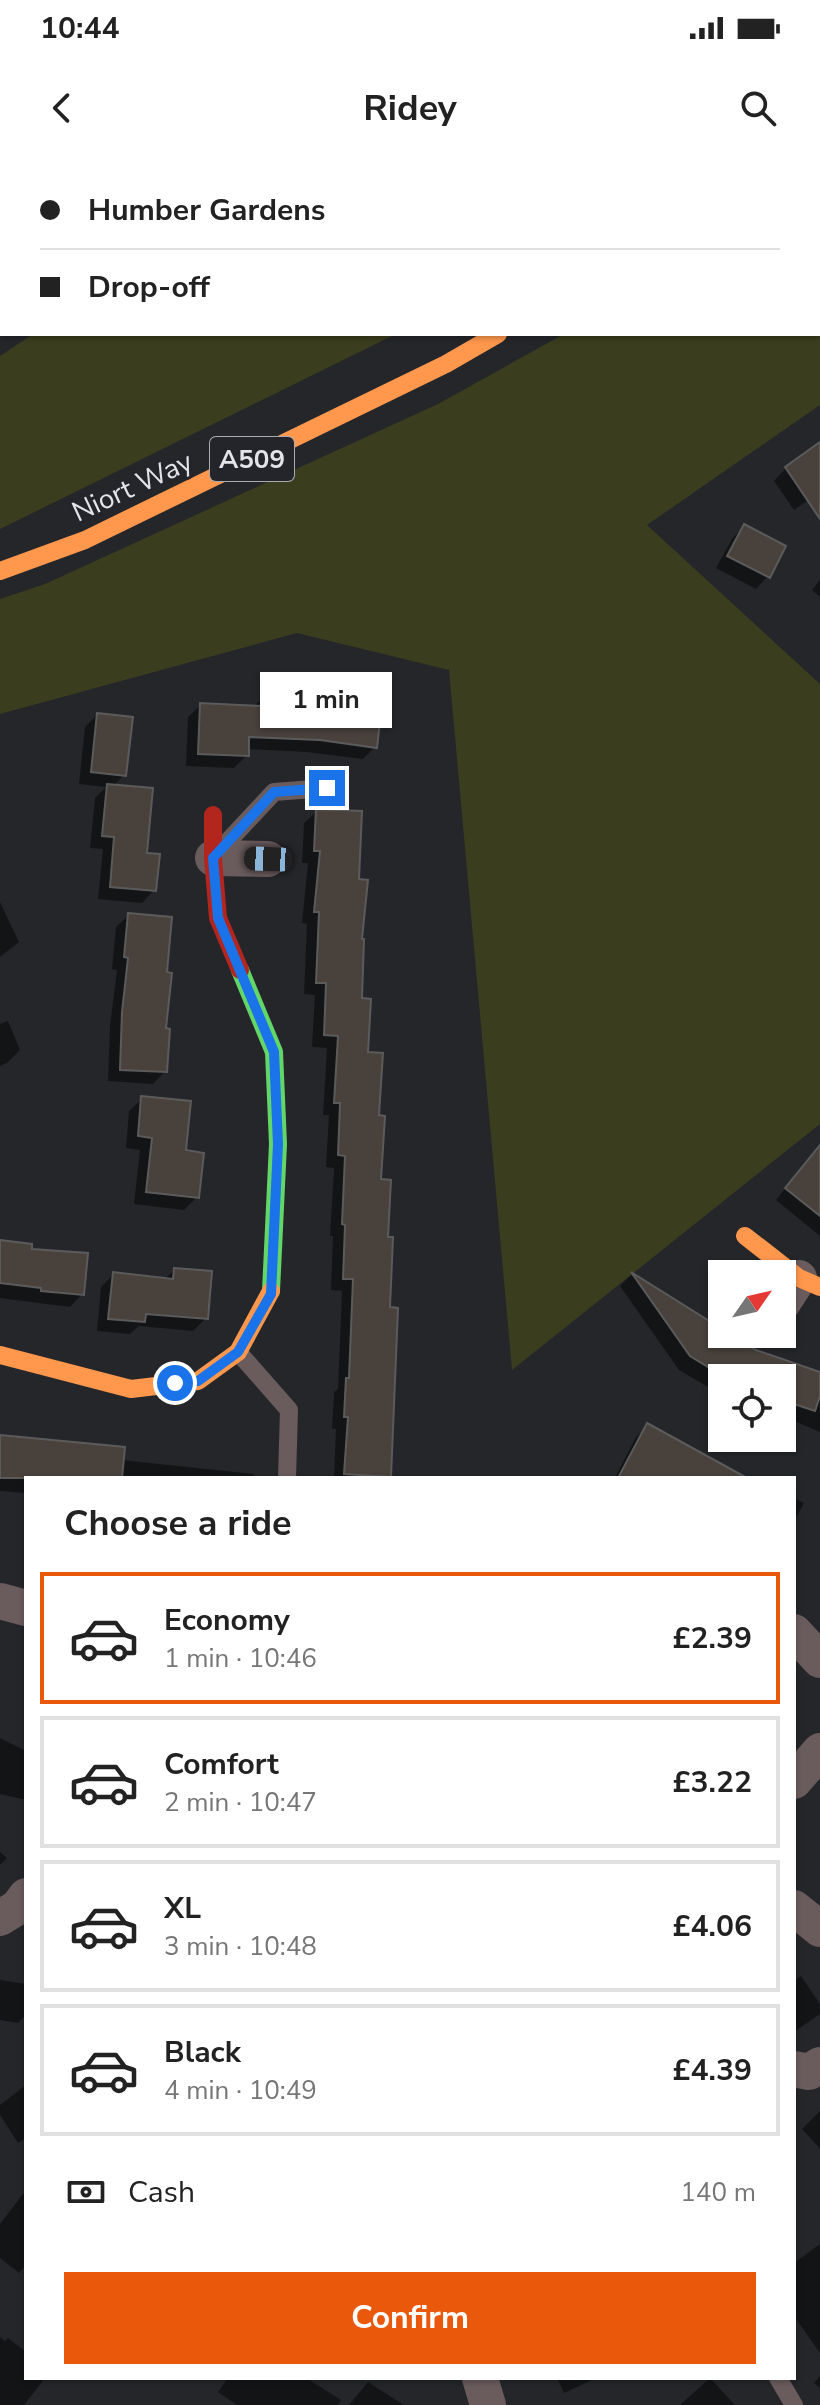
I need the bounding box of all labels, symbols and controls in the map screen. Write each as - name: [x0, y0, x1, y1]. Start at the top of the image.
- text: 10:44: [40, 8, 119, 49]
- text: Ridey: [363, 84, 457, 133]
- icon: back: [40, 86, 84, 130]
- icon: search: [736, 86, 780, 130]
- text: Humber Gardens: [88, 190, 325, 231]
- text: Drop-off: [88, 267, 210, 308]
- road number: A509: [210, 437, 294, 481]
- street label: Niort Way: [66, 442, 199, 531]
- callout: 1 min: [261, 672, 393, 728]
- text: 1 min: [292, 682, 360, 717]
- route end: [309, 770, 345, 806]
- car: [244, 846, 292, 872]
- north arrow: [708, 1260, 796, 1348]
- map controls: [708, 1260, 796, 1452]
- button: locate: [708, 1364, 796, 1452]
- route start: [157, 1365, 193, 1401]
- text: Choose a ride: [64, 1499, 292, 1548]
- text: Economy: [164, 1600, 290, 1641]
- icon: car: [68, 1602, 140, 1674]
- text: £2.39: [673, 1618, 752, 1659]
- text: 1 min · 10:46: [164, 1641, 317, 1676]
- text: Comfort: [164, 1744, 279, 1785]
- icon: car: [68, 1746, 140, 1818]
- text: £3.22: [673, 1762, 752, 1803]
- text: 2 min · 10:47: [164, 1785, 317, 1820]
- text: XL: [164, 1888, 201, 1929]
- icon: car: [68, 1890, 140, 1962]
- text: £4.06: [673, 1906, 752, 1947]
- text: 3 min · 10:48: [164, 1929, 317, 1964]
- text: Black: [164, 2032, 241, 2073]
- icon: car: [68, 2034, 140, 2106]
- text: £4.39: [673, 2050, 752, 2091]
- text: 4 min · 10:49: [164, 2073, 317, 2108]
- icon: cash: [64, 2170, 108, 2214]
- text: Cash: [128, 2172, 195, 2213]
- text: 140 m: [680, 2175, 756, 2210]
- button: Confirm: [64, 2272, 756, 2364]

